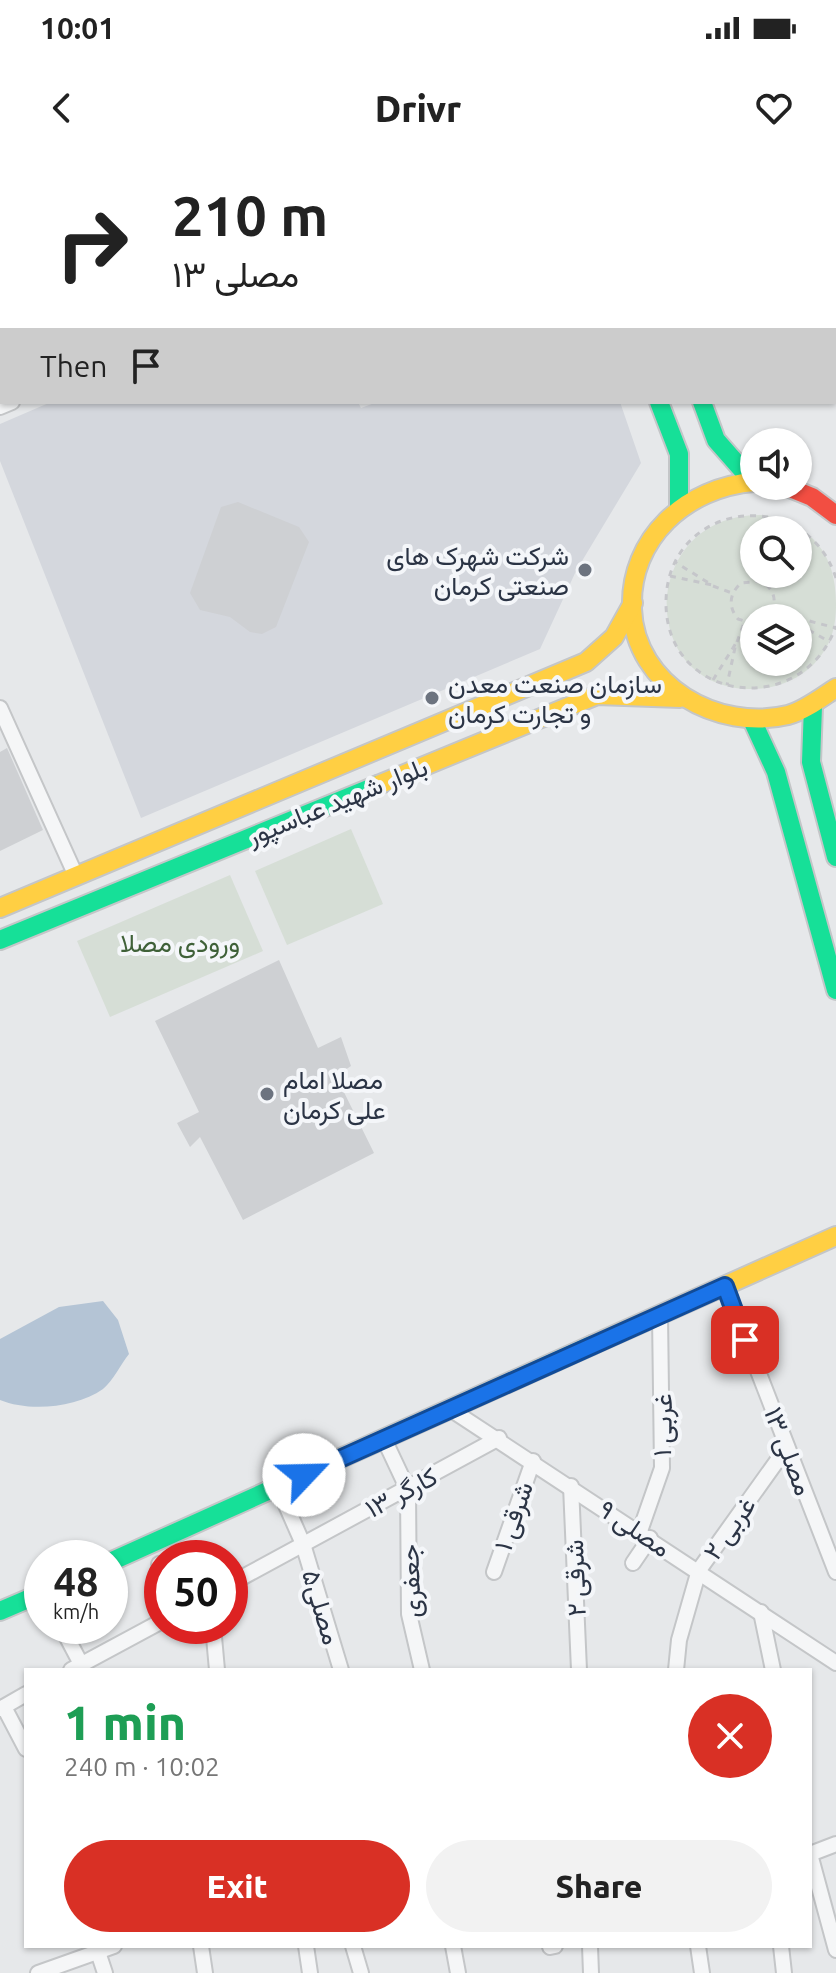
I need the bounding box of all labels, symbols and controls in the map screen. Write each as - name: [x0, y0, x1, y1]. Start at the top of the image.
- text: 10:01: [40, 11, 115, 45]
- icon: back: [40, 86, 84, 130]
- icon: heart: [752, 86, 796, 130]
- text: Drivr: [375, 88, 461, 129]
- text: 210 m: [172, 184, 328, 247]
- icon: right: [40, 192, 144, 296]
- text: مصلی ۱۳: [172, 253, 299, 294]
- icon: arrive: [124, 344, 168, 388]
- text: Then: [40, 349, 108, 383]
- map controls: [740, 428, 812, 676]
- button: sound: [740, 428, 812, 500]
- button: search: [740, 516, 812, 588]
- place label: شرکت شهرک های صنعتی کرمان: [386, 541, 569, 602]
- marker: شرکت شهرک های صنعتی کرمان: [576, 561, 594, 579]
- button: layers: [740, 604, 812, 676]
- place label: سازمان صنعت معدن و تجارت کرمان: [448, 669, 662, 730]
- marker: سازمان صنعت معدن و تجارت کرمان: [423, 689, 441, 707]
- street label: بلوار شهید عباسپور: [242, 752, 433, 855]
- park label: ورودی مصلا: [120, 928, 240, 959]
- place label: مصلا امام علی کرمان: [283, 1065, 385, 1126]
- marker: مصلا امام علی کرمان: [258, 1085, 276, 1103]
- pin: [711, 1306, 779, 1374]
- icon: arrive: [723, 1318, 767, 1362]
- street label: ۱ غربی: [647, 1393, 679, 1457]
- street label: مصلی ۱۳: [757, 1403, 819, 1500]
- position arrow: [262, 1433, 346, 1517]
- street label: کارگر ۱۳: [360, 1461, 443, 1525]
- street label: ۱ شرقی: [488, 1478, 540, 1555]
- street label: ۲ غربی: [697, 1491, 762, 1566]
- street label: مصلی ۹: [593, 1494, 676, 1564]
- street label: ۲ شرقی: [559, 1539, 593, 1617]
- speed limit sign: 50: [144, 1540, 248, 1644]
- street label: جعفری: [394, 1544, 428, 1618]
- text: 48: [53, 1559, 99, 1604]
- street label: مصلی۵: [295, 1566, 347, 1648]
- text: km/h: [53, 1600, 99, 1623]
- button: close: [688, 1694, 772, 1778]
- text: 1 min: [64, 1695, 186, 1749]
- text: 240 m · 10:02: [64, 1752, 220, 1781]
- button: Exit: [64, 1840, 410, 1932]
- button: Share: [426, 1840, 772, 1932]

